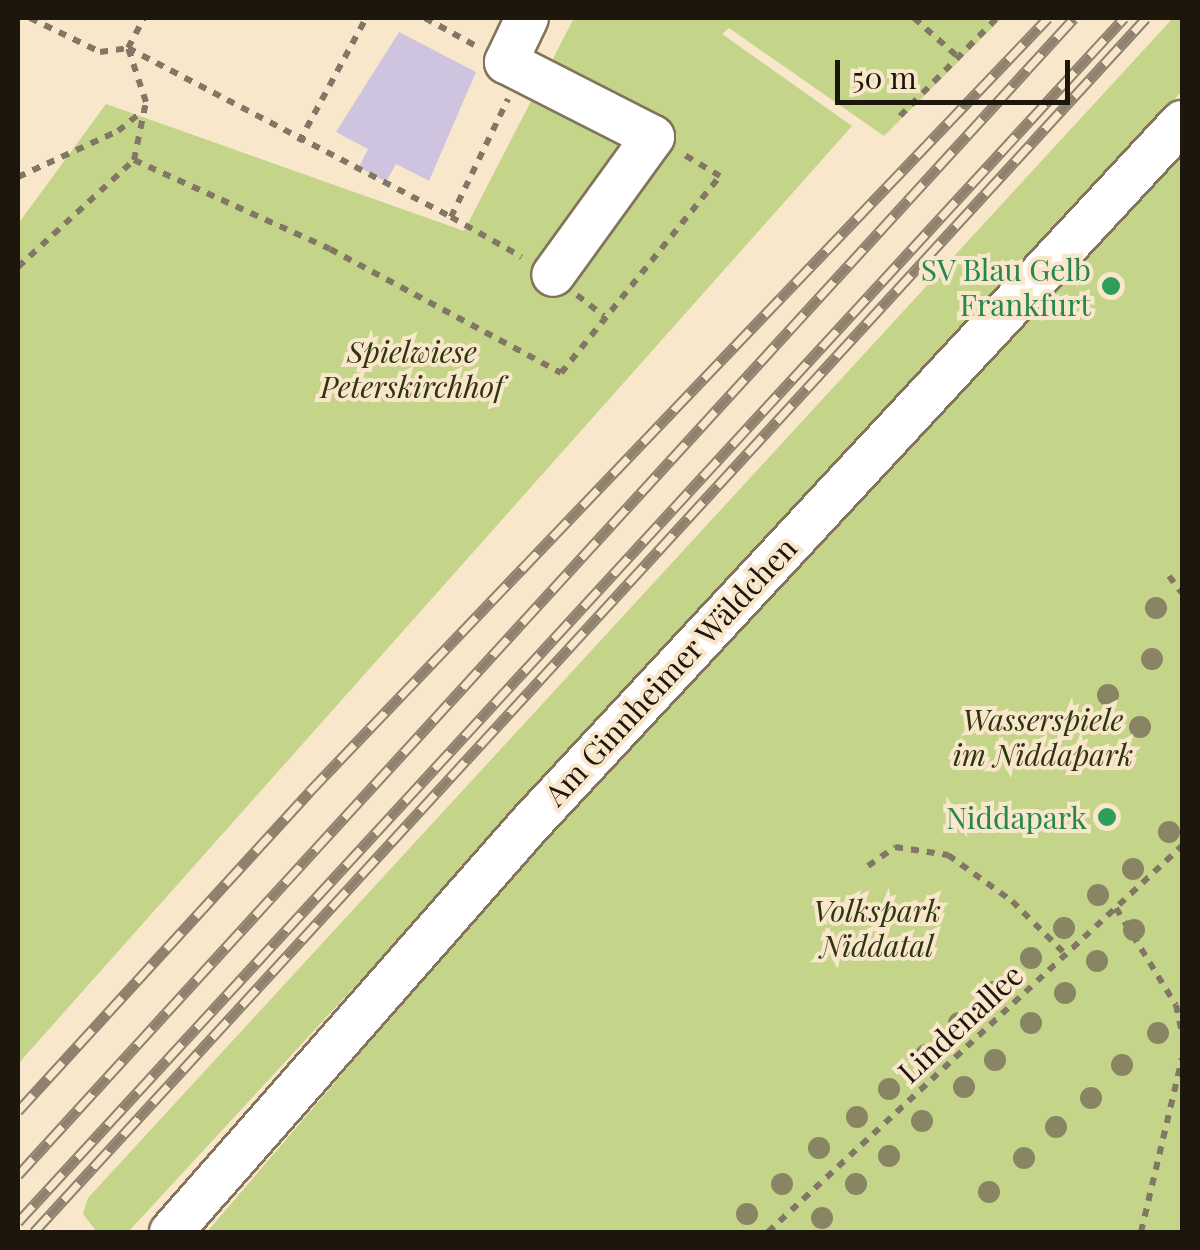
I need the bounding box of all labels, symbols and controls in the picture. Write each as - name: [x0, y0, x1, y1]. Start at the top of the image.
- scale bar: [840, 40, 1075, 102]
- text: 50 m: [852, 57, 917, 97]
- place label: SV Blau Gelb Frankfurt: [920, 251, 1091, 322]
- marker: SV Blau Gelb Frankfurt: [1100, 275, 1122, 297]
- park label: Spielwiese Peterskirchhof: [320, 333, 504, 404]
- street label: Am Ginnheimer Wäldchen: [536, 529, 804, 813]
- park label: Wasserspiele im Niddapark: [953, 701, 1133, 772]
- place label: Niddapark: [946, 799, 1087, 835]
- marker: Niddapark: [1096, 806, 1118, 828]
- park label: Volkspark Niddatal: [813, 892, 941, 962]
- street label: Lindenallee: [890, 956, 1030, 1090]

